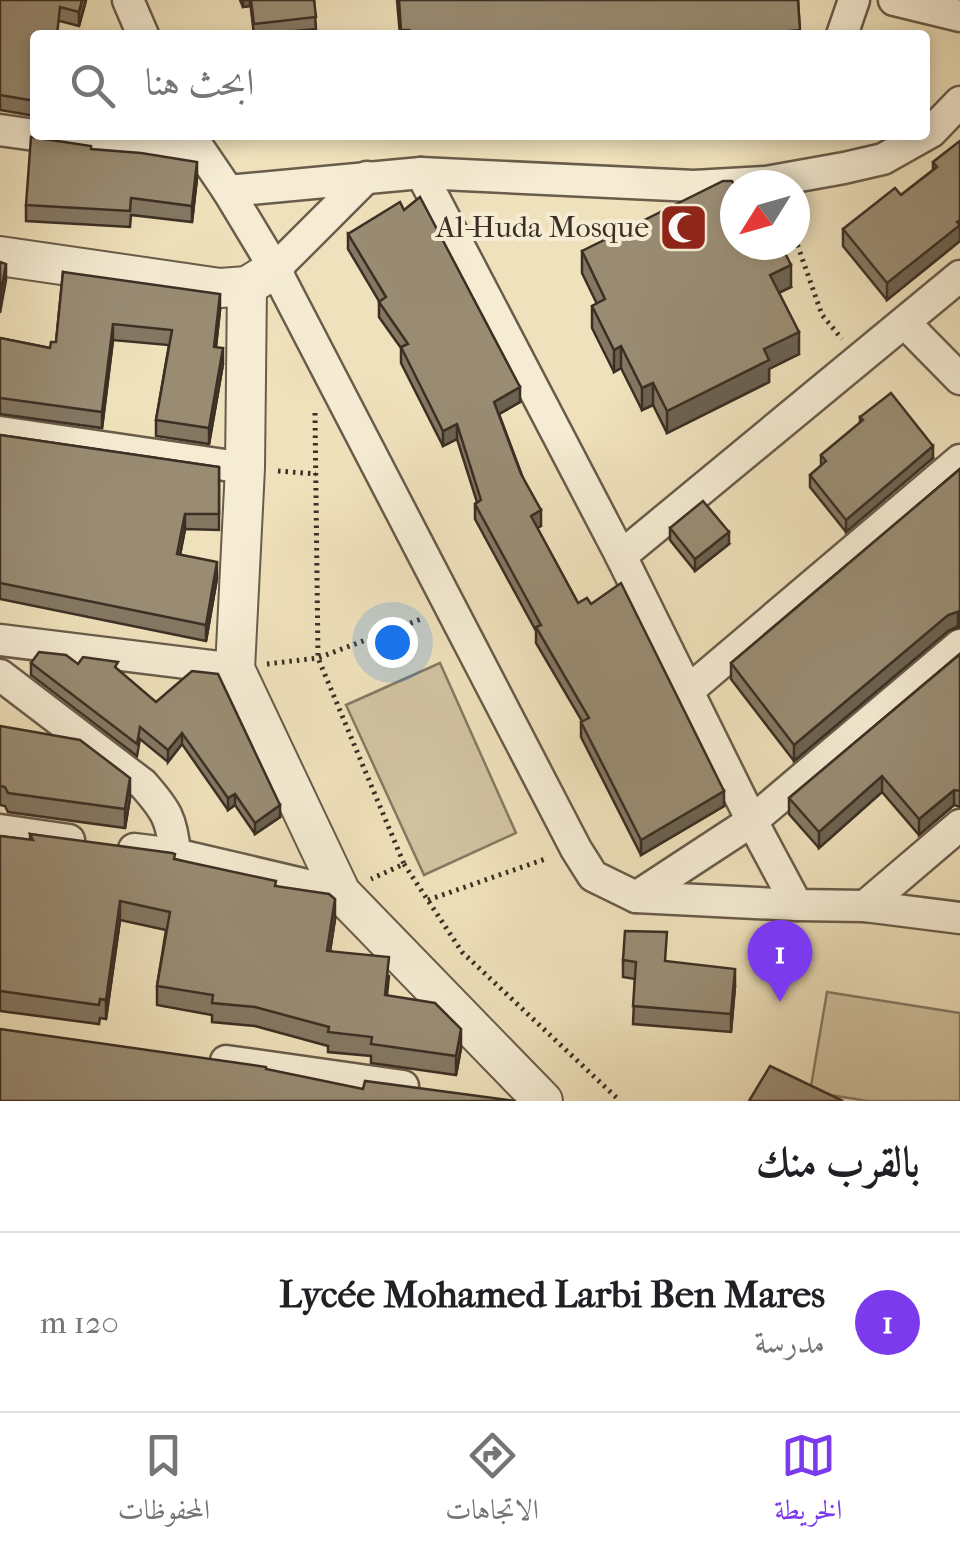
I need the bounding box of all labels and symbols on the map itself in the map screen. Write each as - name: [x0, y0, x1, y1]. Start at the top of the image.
- north arrow: [720, 170, 810, 260]
- mosque icon: Al-Huda Mosque: [658, 201, 710, 253]
- place label: Al-Huda Mosque: [435, 210, 649, 245]
- your location: [367, 617, 418, 668]
- pin: 1: [748, 920, 812, 1002]

